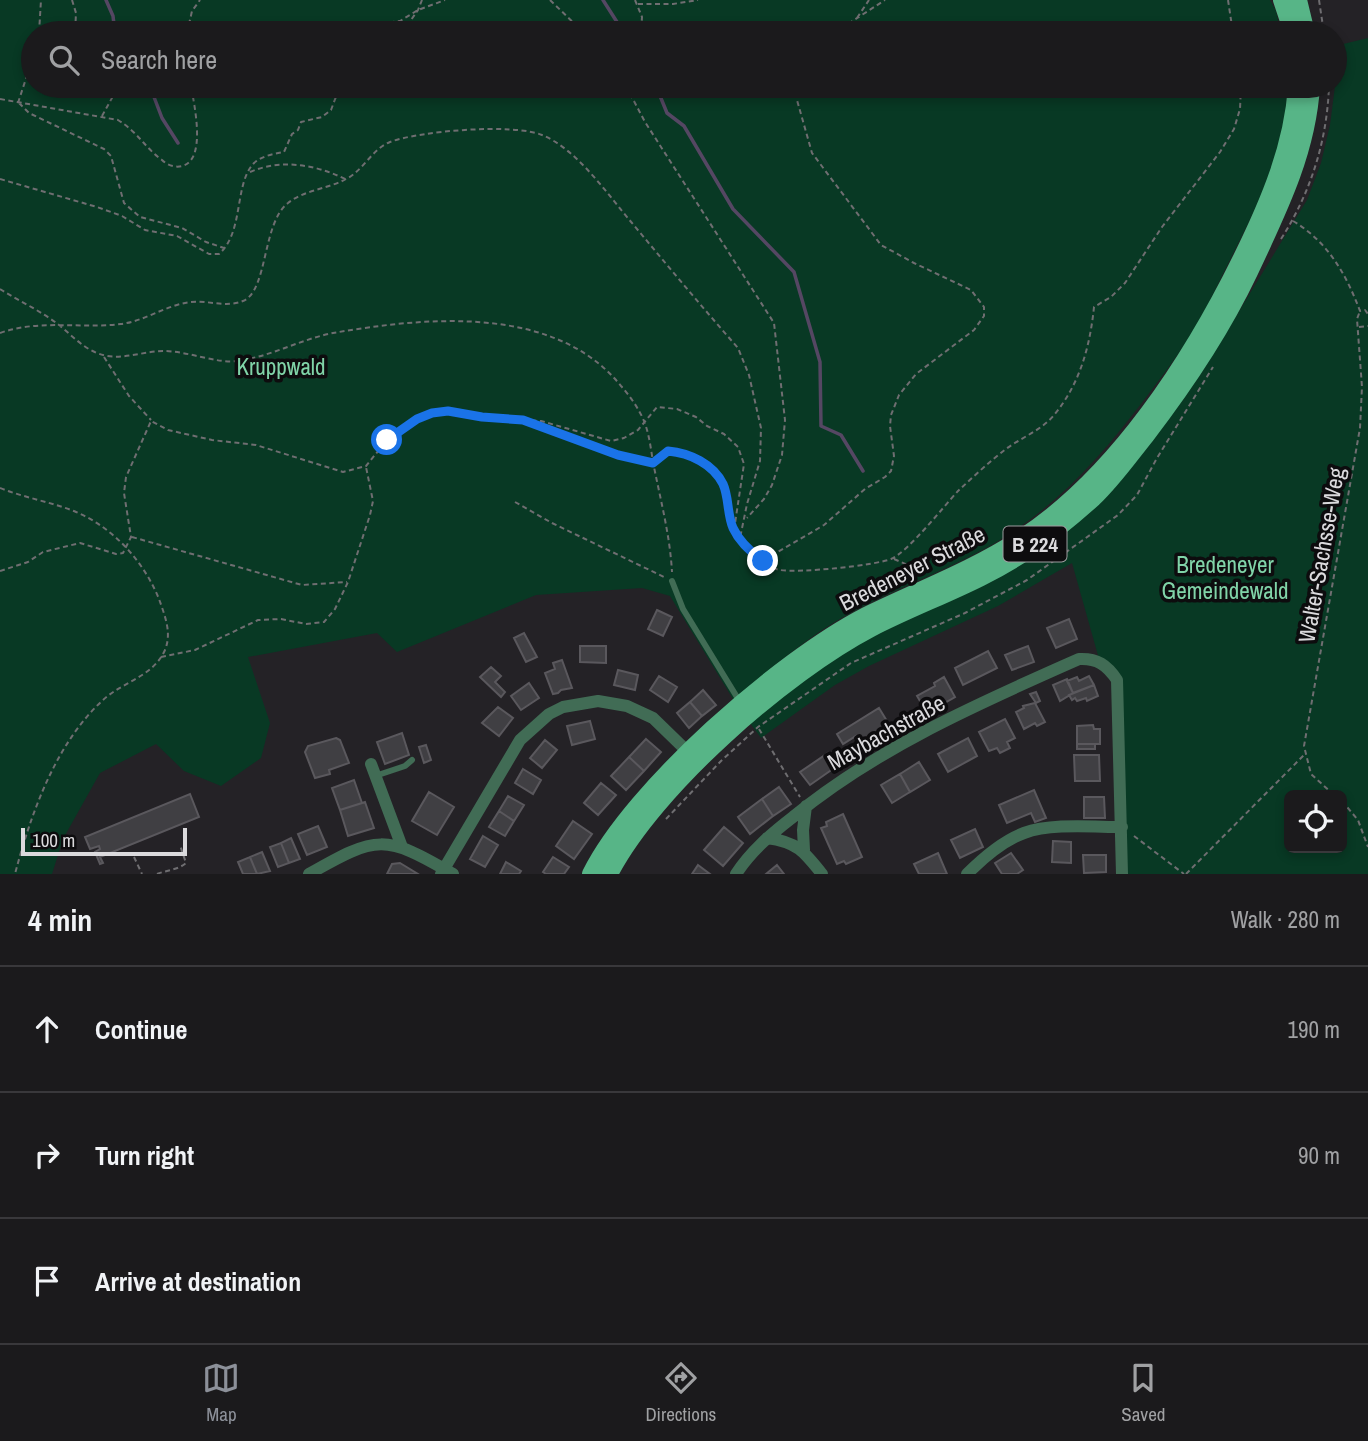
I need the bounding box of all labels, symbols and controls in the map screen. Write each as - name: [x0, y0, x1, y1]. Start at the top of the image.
- search box: [21, 21, 1347, 98]
- icon: search: [45, 41, 83, 79]
- text: Search here: [101, 42, 217, 77]
- park label: Kruppwald: [236, 351, 326, 382]
- route start: [371, 424, 402, 455]
- street label: Walter-Sachsse-Weg: [1290, 465, 1352, 645]
- street label: Bredeneyer Straße: [834, 518, 990, 618]
- road number: B 224: [1004, 526, 1066, 562]
- route end: [747, 545, 778, 576]
- park label: Bredeneyer Gemeindewald: [1162, 549, 1288, 606]
- street label: Maybachstraße: [822, 687, 950, 777]
- map controls: [1284, 790, 1347, 853]
- button: locate: [1284, 790, 1347, 853]
- scale bar: [21, 825, 187, 857]
- text: 100 m: [32, 827, 75, 853]
- text: 4 min: [28, 900, 92, 940]
- text: Walk · 280 m: [1231, 904, 1340, 935]
- icon: ahead: [28, 1010, 66, 1048]
- text: Continue: [95, 1012, 187, 1047]
- text: 190 m: [1288, 1014, 1340, 1045]
- icon: right: [28, 1136, 66, 1174]
- text: Turn right: [95, 1138, 194, 1173]
- text: 90 m: [1298, 1140, 1340, 1171]
- icon: arrive: [28, 1262, 66, 1300]
- text: Arrive at destination: [95, 1264, 301, 1299]
- tab: Map: [202, 1359, 240, 1427]
- tab: Directions: [645, 1359, 716, 1427]
- tab: Saved: [1121, 1359, 1166, 1427]

